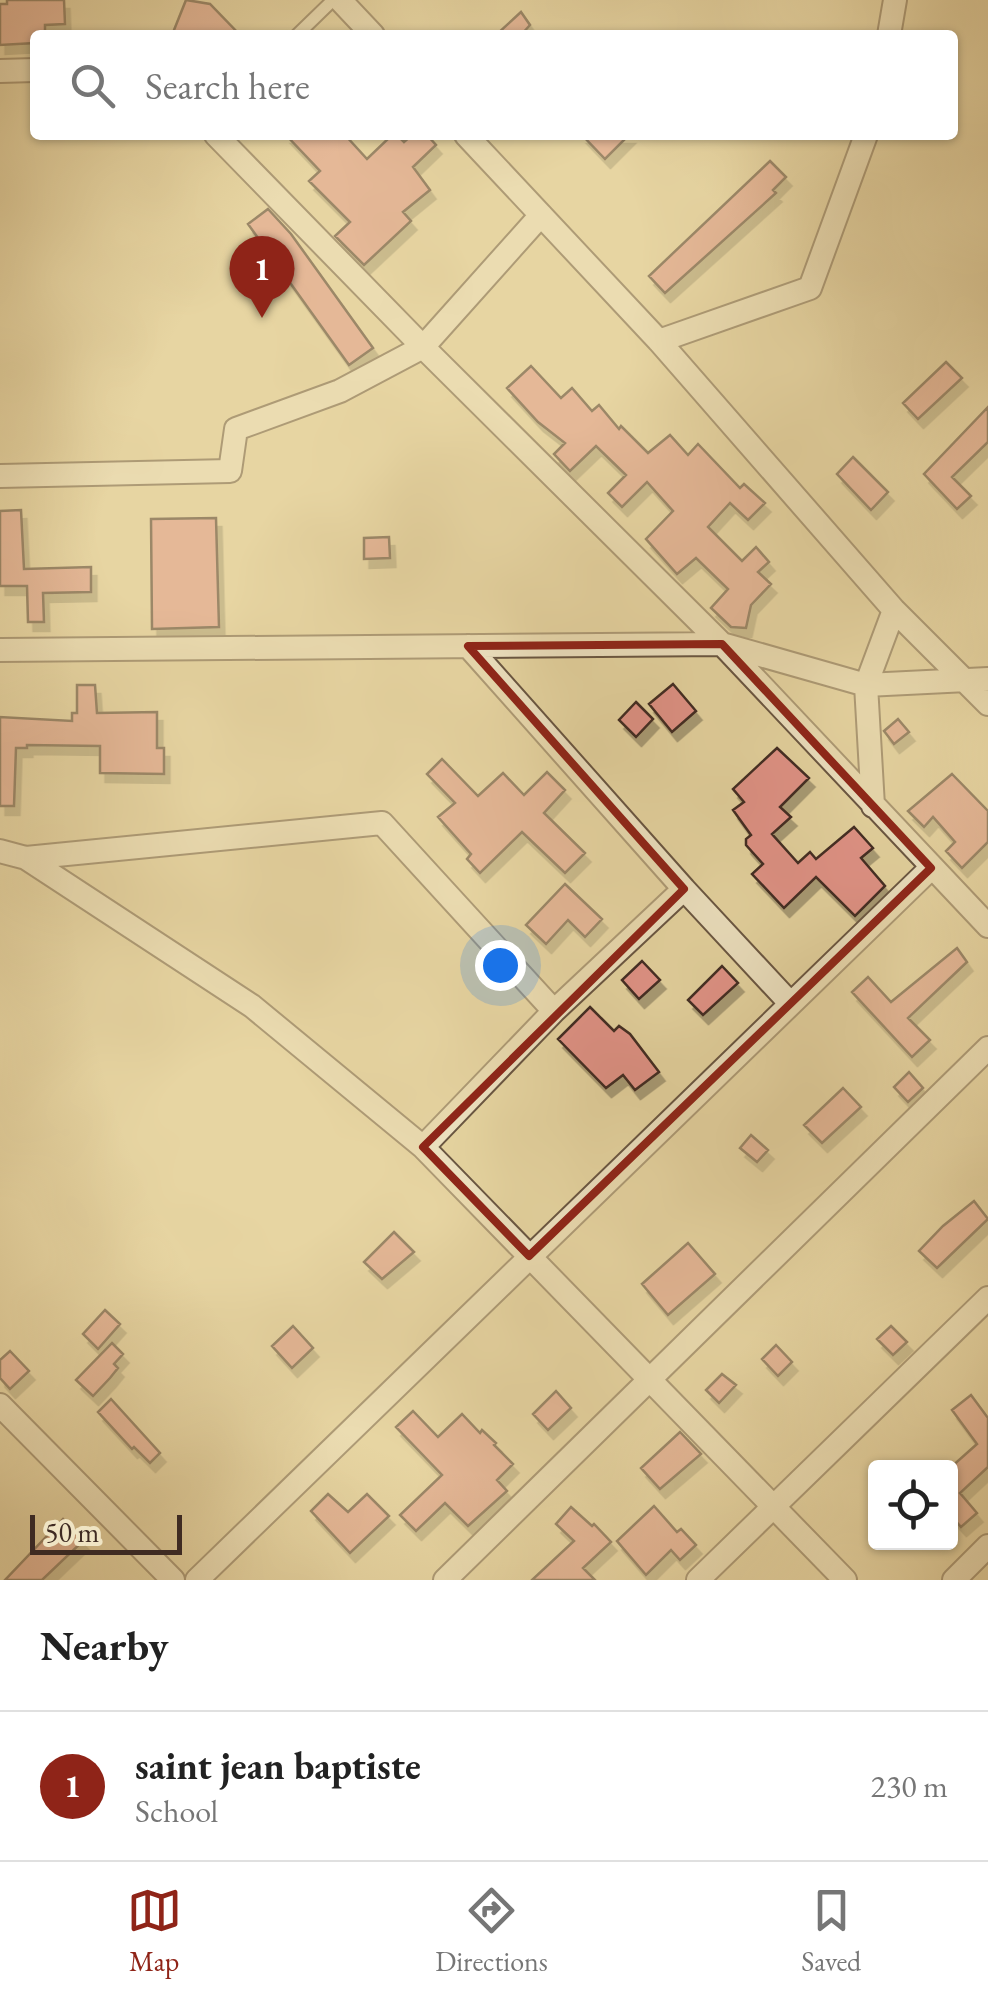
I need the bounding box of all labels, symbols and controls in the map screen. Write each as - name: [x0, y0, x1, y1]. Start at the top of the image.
- search box: [30, 30, 958, 140]
- icon: search: [65, 58, 120, 113]
- text: Search here: [145, 61, 310, 110]
- pin: 1: [230, 236, 294, 318]
- your location: [475, 940, 526, 991]
- map controls: [868, 1460, 958, 1550]
- button: locate: [868, 1460, 958, 1550]
- scale bar: [30, 1510, 182, 1554]
- text: 50 m: [45, 1514, 99, 1550]
- text: Nearby: [40, 1618, 169, 1673]
- text: saint jean baptiste: [135, 1741, 421, 1790]
- text: 1: [64, 1765, 81, 1807]
- text: 230 m: [871, 1765, 948, 1807]
- text: School: [135, 1790, 218, 1832]
- tab: Map: [127, 1883, 182, 1979]
- tab: Directions: [435, 1883, 548, 1979]
- tab: Saved: [801, 1883, 861, 1979]

